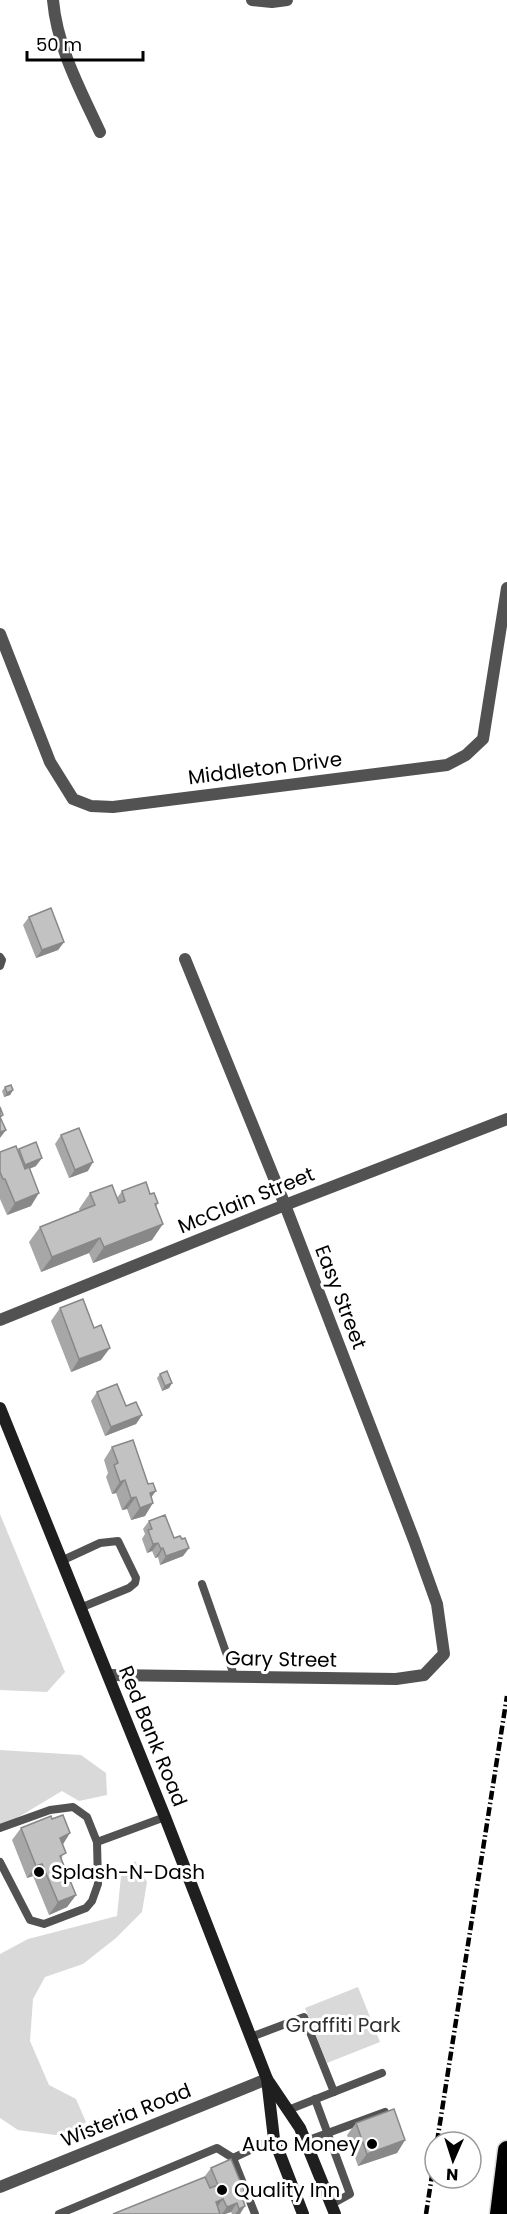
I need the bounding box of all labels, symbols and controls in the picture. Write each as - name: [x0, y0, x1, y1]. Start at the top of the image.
- scale bar: [27, 24, 142, 62]
- text: 50 m: [36, 32, 82, 57]
- street label: Middleton Drive: [186, 745, 344, 791]
- street label: McClain Street: [174, 1160, 318, 1240]
- street label: Easy Street: [308, 1241, 374, 1353]
- street label: Gary Street: [225, 1644, 337, 1674]
- street label: Red Bank Road: [112, 1661, 194, 1811]
- place label: Splash-N-Dash: [51, 1858, 205, 1886]
- marker: Splash-N-Dash: [32, 1865, 46, 1879]
- park label: Graffiti Park: [285, 2011, 401, 2039]
- street label: Wisteria Road: [57, 2076, 195, 2154]
- place label: Auto Money: [242, 2130, 360, 2158]
- north arrow: [423, 2130, 483, 2190]
- marker: Auto Money: [365, 2137, 379, 2151]
- text: N: [446, 2163, 459, 2186]
- place label: Quality Inn: [234, 2176, 340, 2204]
- marker: Quality Inn: [215, 2183, 229, 2197]

